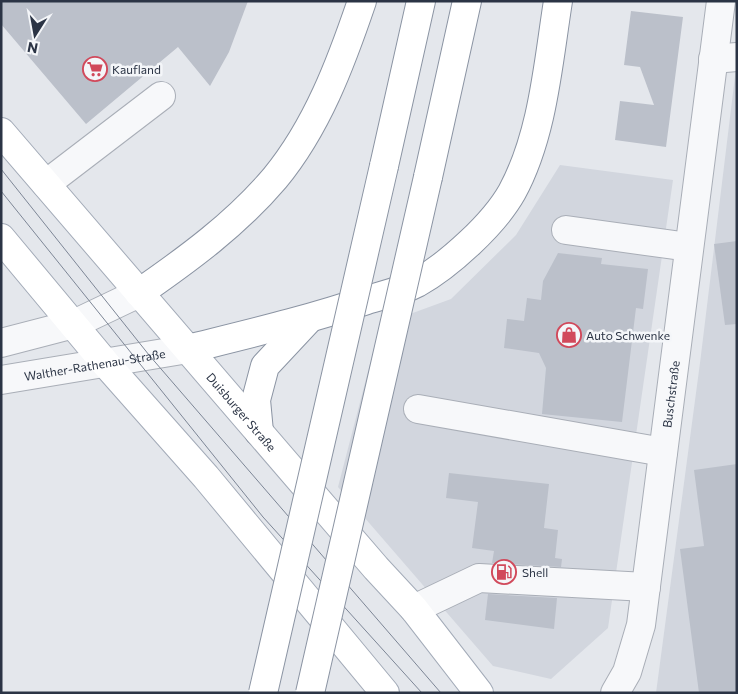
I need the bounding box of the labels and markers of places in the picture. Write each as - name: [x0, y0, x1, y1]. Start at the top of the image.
- supermarket icon: Kaufland: [82, 56, 108, 82]
- place label: Kaufland: [112, 62, 161, 76]
- shop icon: Auto Schwenke: [556, 322, 582, 348]
- place label: Auto Schwenke: [586, 328, 670, 342]
- fuel station icon: Shell: [491, 559, 517, 585]
- place label: Shell: [522, 565, 548, 579]

